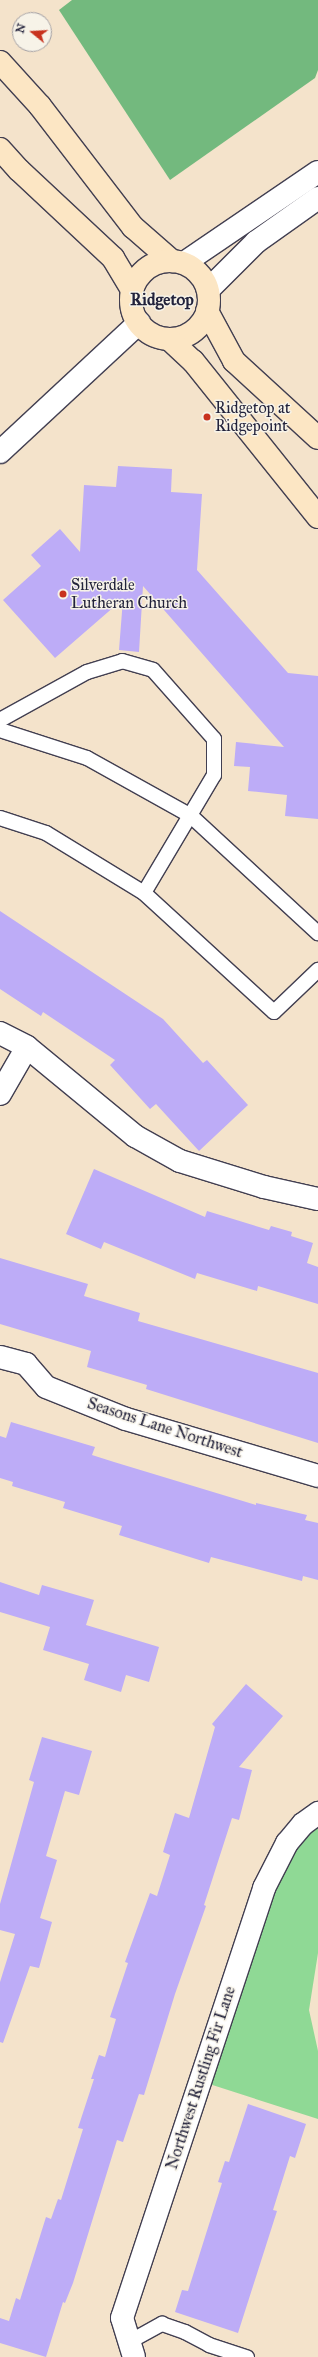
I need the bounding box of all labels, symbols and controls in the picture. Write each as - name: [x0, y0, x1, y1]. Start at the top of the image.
- north arrow: [12, 12, 52, 52]
- text: N: [13, 22, 29, 35]
- district label: Ridgetop: [130, 290, 194, 310]
- place label: Ridgetop at Ridgepoint: [215, 398, 290, 436]
- marker: Ridgetop at Ridgepoint: [202, 412, 212, 422]
- place label: Silverdale Lutheran Church: [71, 575, 187, 613]
- marker: Silverdale Lutheran Church: [58, 589, 68, 599]
- street label: Seasons Lane Northwest: [85, 1394, 245, 1462]
- street label: Northwest Rustling Fir Lane: [162, 1984, 240, 2172]

